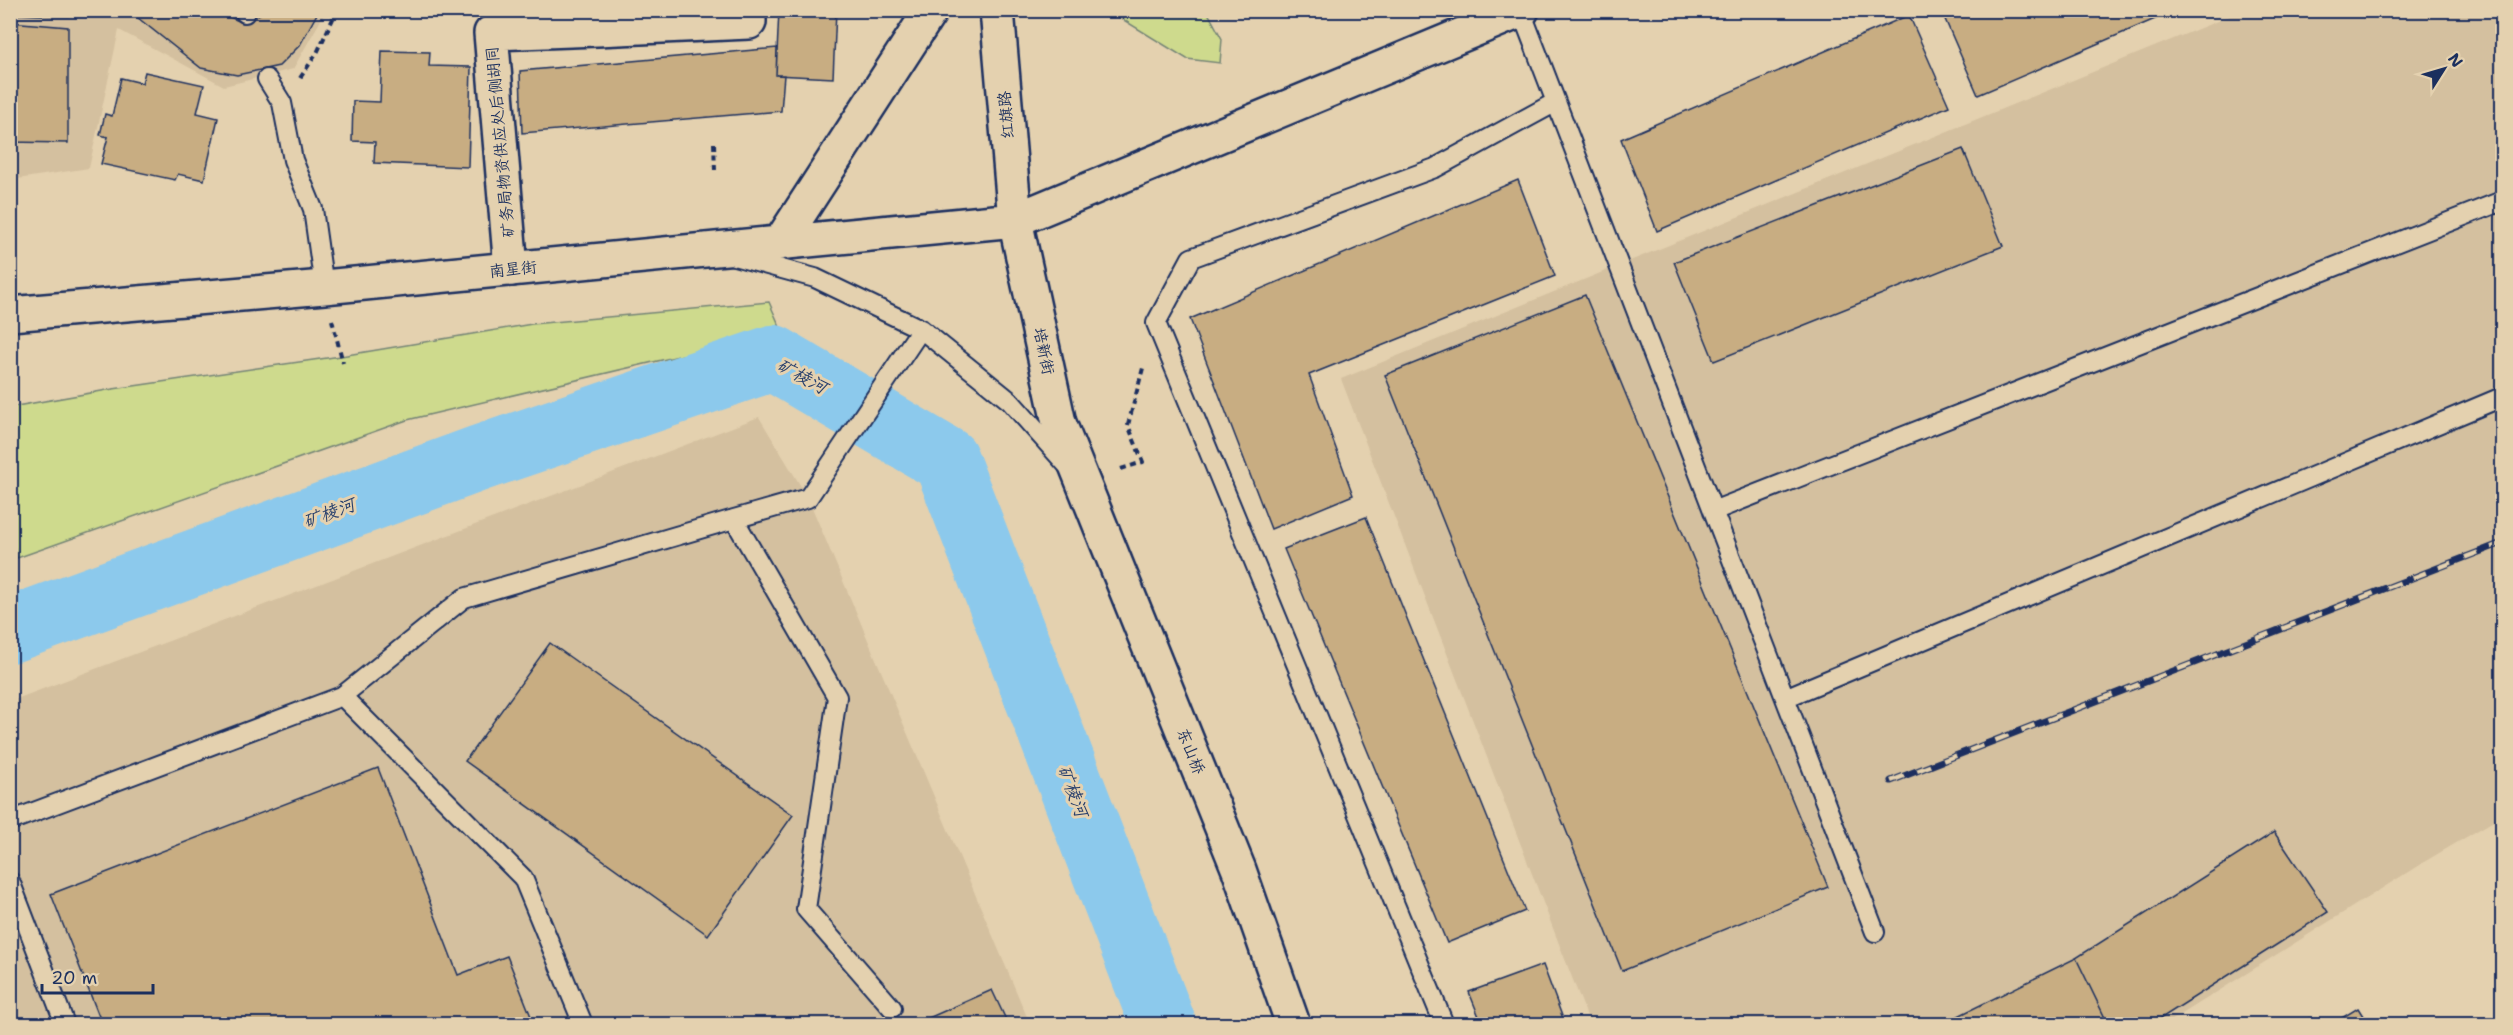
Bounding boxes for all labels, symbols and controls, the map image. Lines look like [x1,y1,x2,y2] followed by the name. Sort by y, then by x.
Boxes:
[2414,39,2474,99] north arrow
[481,45,519,239] street label: 矿务局物资供应处后侧胡同
[2443,49,2468,72] text: N
[993,90,1019,140] street label: 红旗路
[488,256,538,282] street label: 南星街
[1029,325,1059,377] street label: 培新街
[773,352,834,401] water label: 矿棱河
[300,491,361,534] water label: 矿棱河
[1172,725,1210,777] street label: 东山桥
[1052,761,1095,823] water label: 矿棱河
[42,957,153,995] scale bar
[51,966,97,990] text: 20 m

